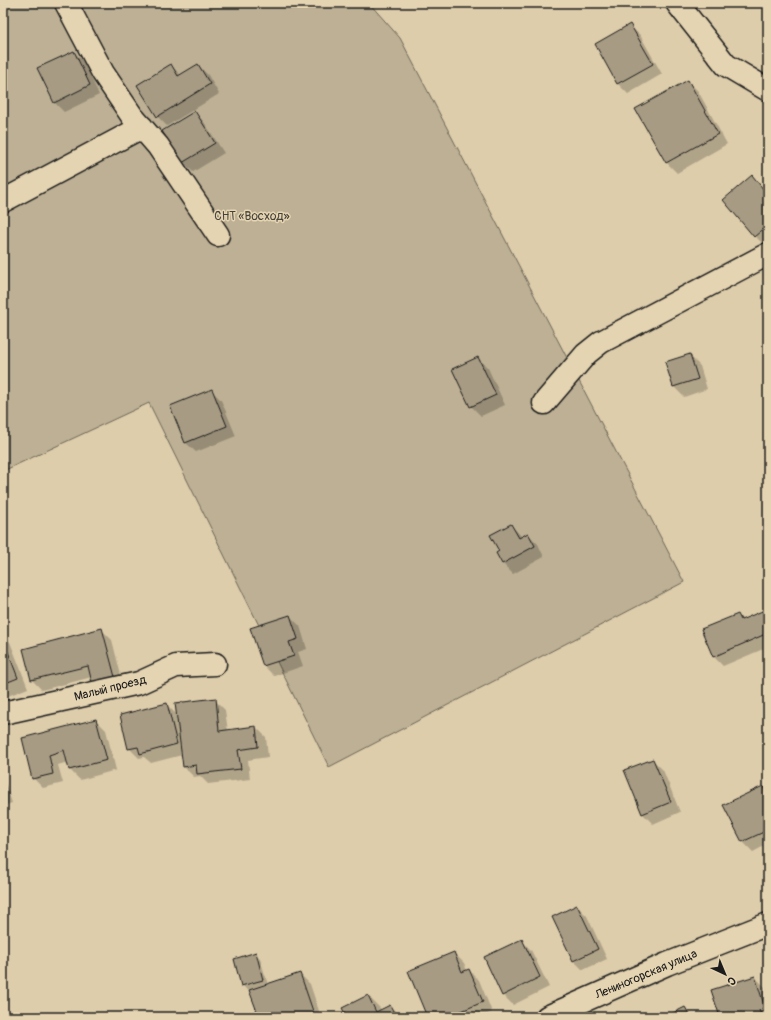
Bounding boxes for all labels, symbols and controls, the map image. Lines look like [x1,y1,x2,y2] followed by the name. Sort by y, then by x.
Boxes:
[214,209,290,224] park label: СНТ «Восход»
[73,672,148,705] street label: Малый проезд
[592,946,700,1003] street label: Лениногорская улица
[705,954,745,994] north arrow
[724,974,739,988] text: С

